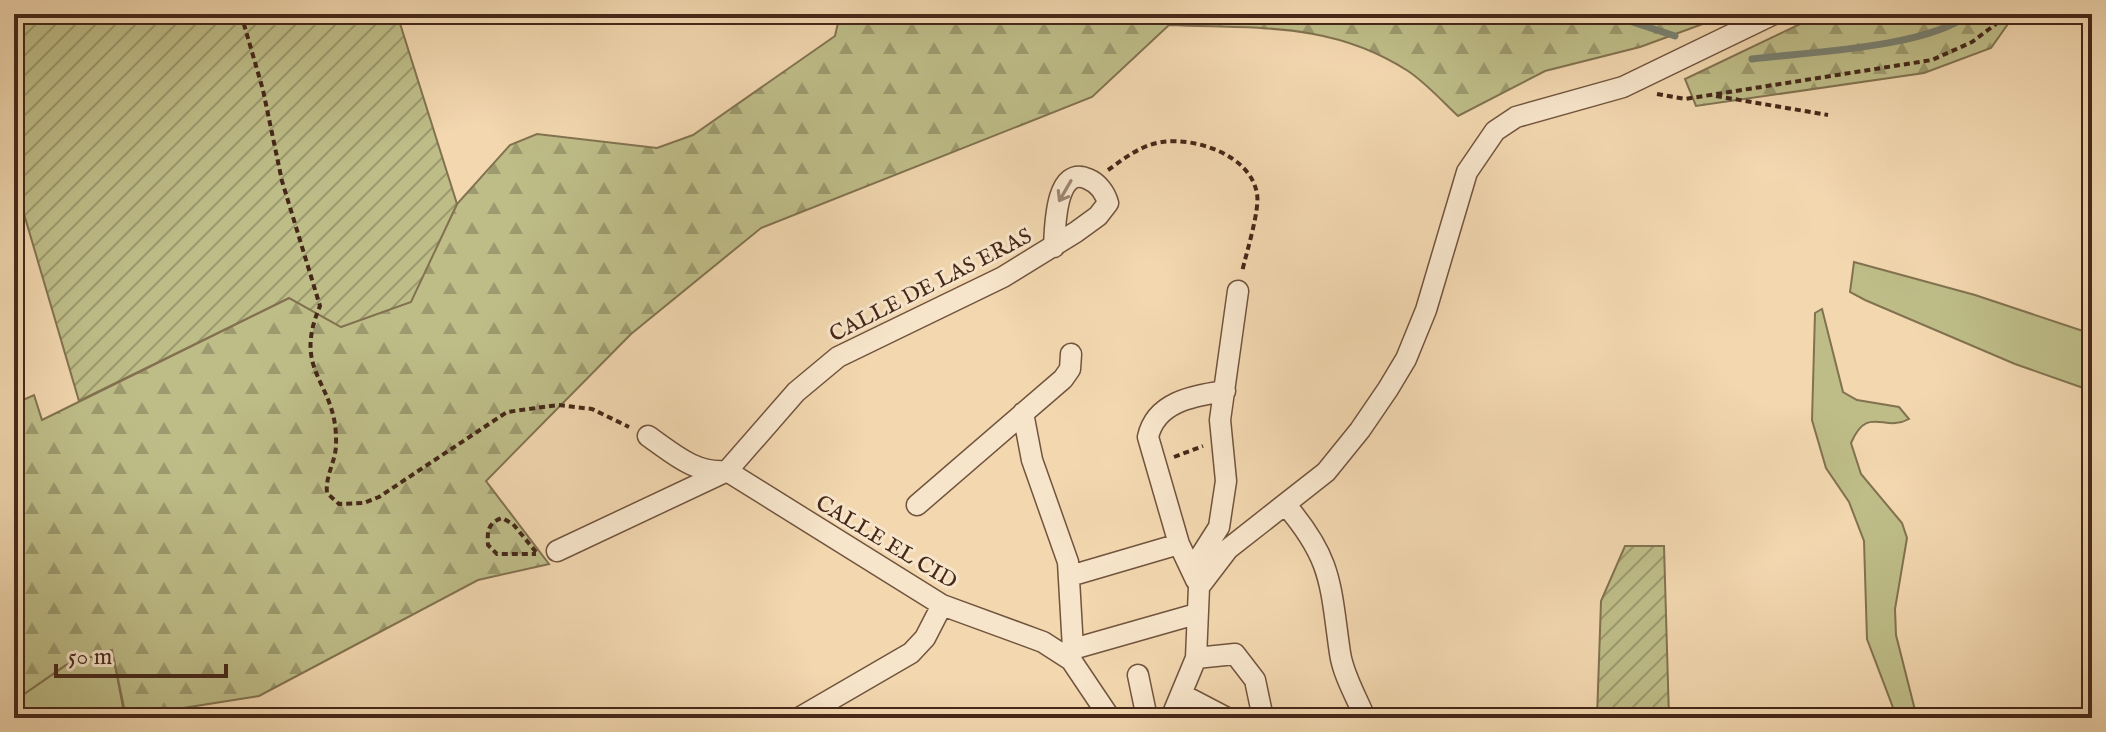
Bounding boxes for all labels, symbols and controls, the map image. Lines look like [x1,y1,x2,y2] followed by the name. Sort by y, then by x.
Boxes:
[1057,179,1073,202] one-way arrow
[825,222,1037,349] street label: CALLE DE LAS ERAS
[810,489,962,596] street label: CALLE EL CID
[56,628,226,678] scale bar
[68,642,112,673] text: 50 m

